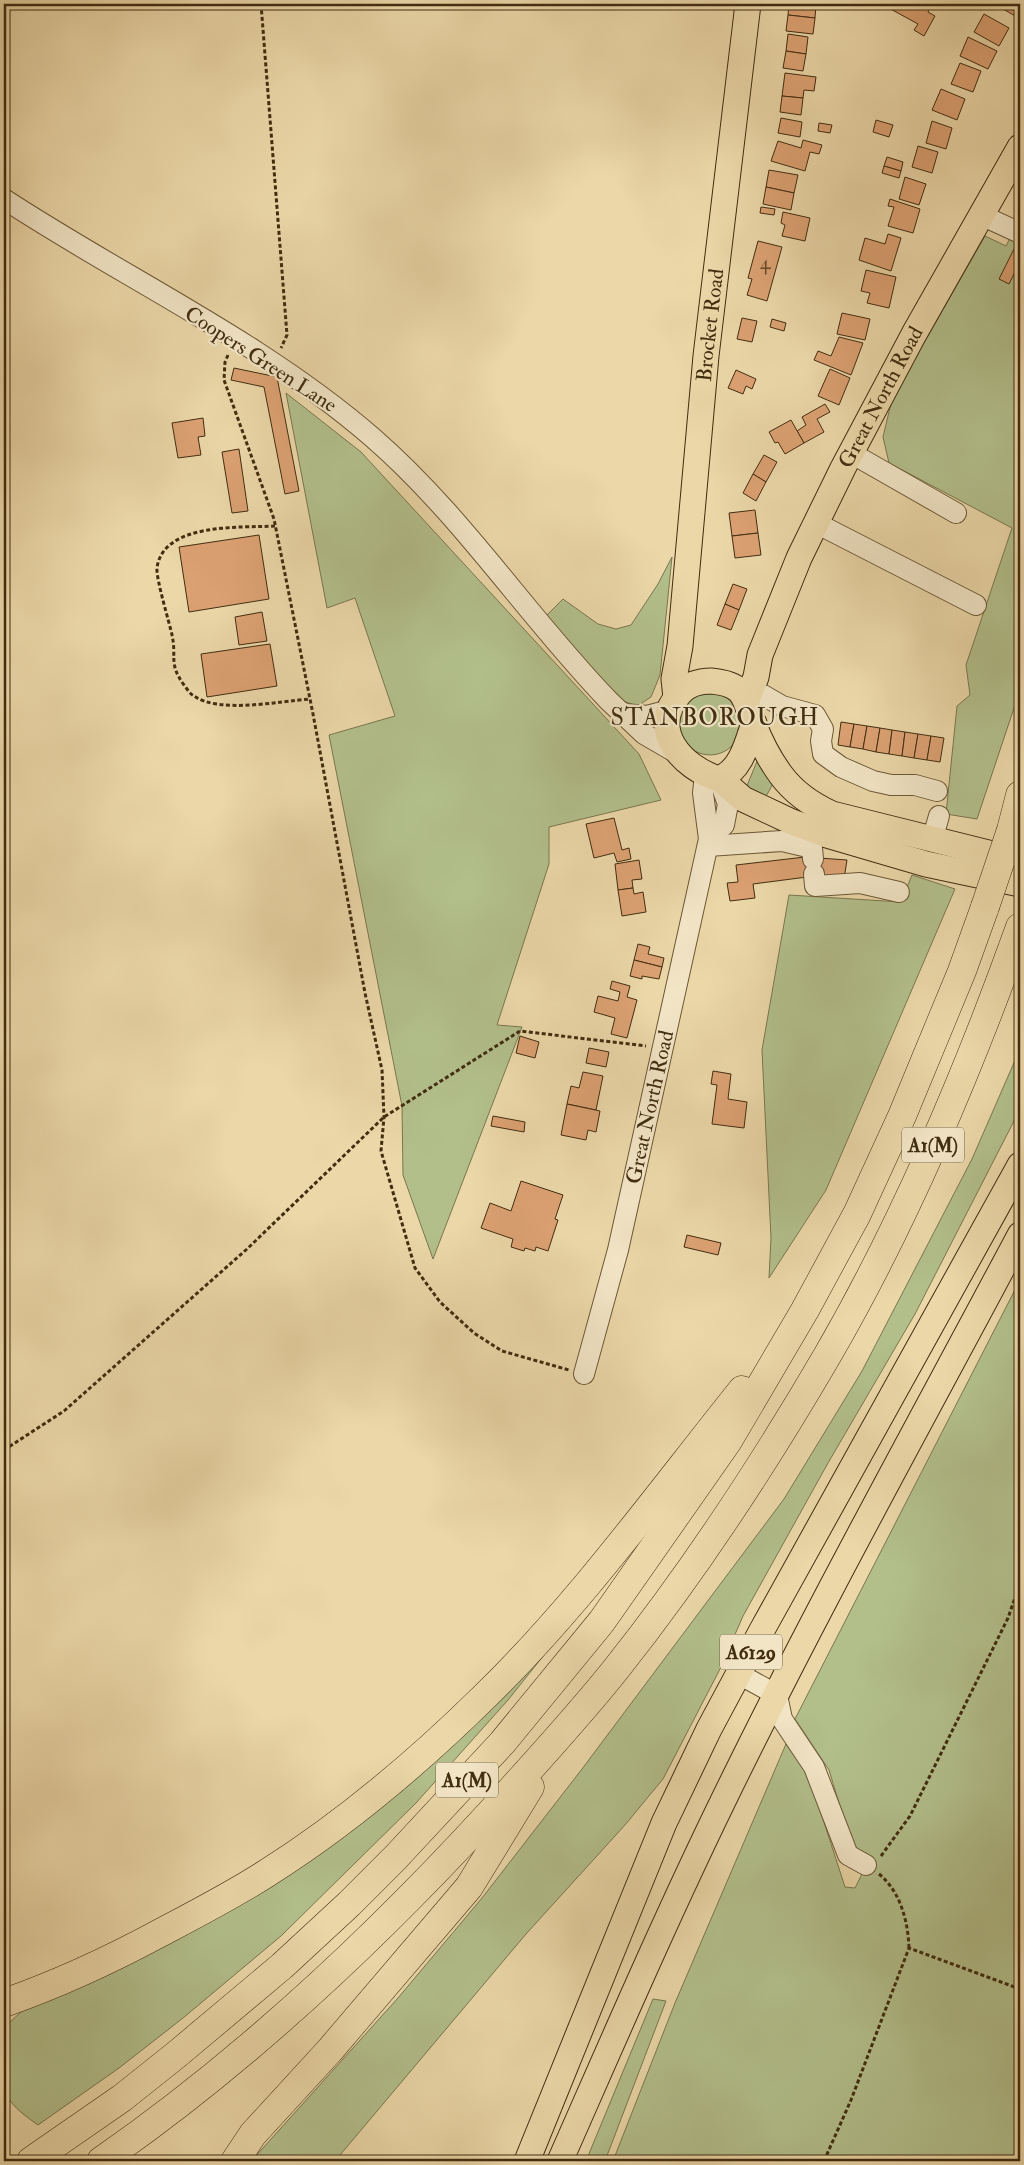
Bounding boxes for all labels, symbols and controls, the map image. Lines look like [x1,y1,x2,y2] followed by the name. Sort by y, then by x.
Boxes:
[760,251,771,275] house number: 4
[691,266,730,383] street label: Brocket Road
[180,300,342,419] street label: Coopers Green Lane
[832,321,930,473] street label: Great North Road
[610,702,820,733] district label: STANBOROUGH
[620,1027,680,1186] street label: Great North Road
[902,1128,964,1162] road number: A1(M)
[720,1634,782,1670] road number: A6129
[436,1762,498,1798] road number: A1(M)

